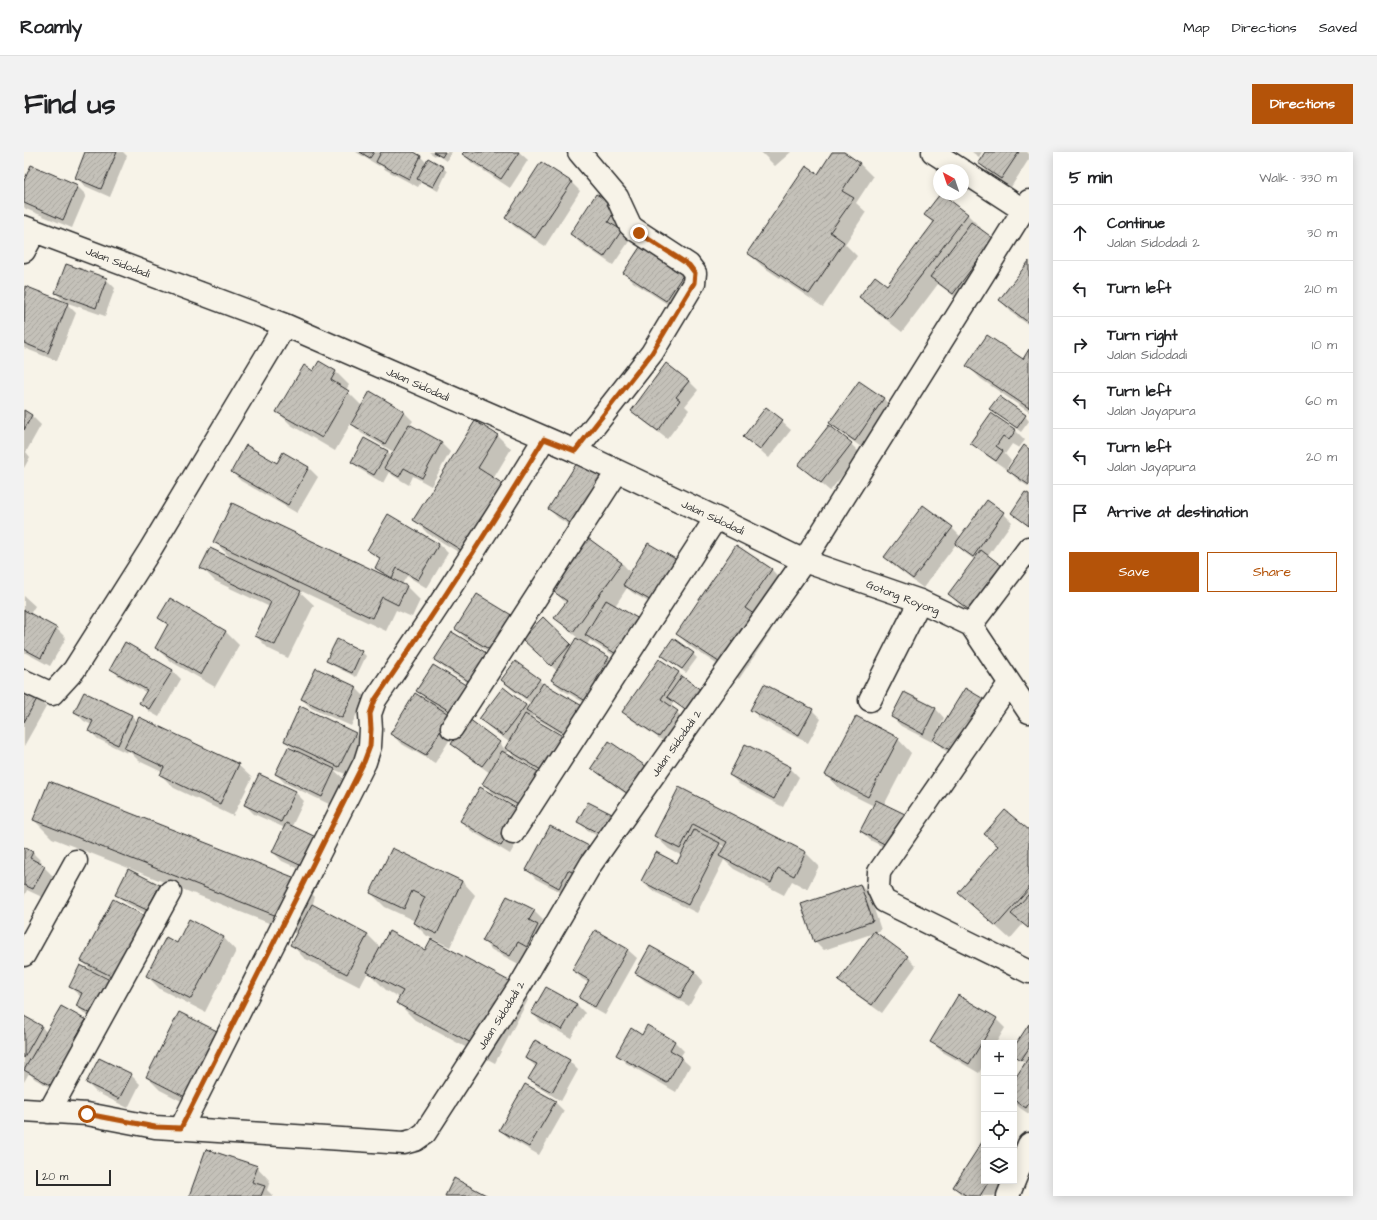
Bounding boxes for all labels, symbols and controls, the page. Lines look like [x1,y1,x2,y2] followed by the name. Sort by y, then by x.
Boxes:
[20,14,82,41] text: Roamly
[1183,18,1210,38] text: Map
[1232,18,1297,38] text: Directions
[1319,18,1357,38] text: Saved
[1252,84,1353,124] button: Directions
[24,85,115,124] text: Find us
[933,164,969,200] north arrow
[1069,166,1112,190] text: 5 min
[1259,169,1337,187] text: Walk · 330 m
[1107,213,1165,234] text: Continue
[1069,222,1091,244] icon: ahead
[630,224,648,242] route end
[1307,224,1337,242] text: 30 m
[1107,234,1200,252] text: Jalan Sidodadi 2
[84,243,152,282] street label: Jalan Sidodadi
[1069,278,1091,300] icon: left
[1107,278,1171,299] text: Turn left
[1304,280,1337,298] text: 210 m
[1107,325,1178,346] text: Turn right
[1069,334,1091,356] icon: right
[1312,336,1337,354] text: 10 m
[1107,346,1187,364] text: Jalan Sidodadi
[384,364,452,405] street label: Jalan Sidodadi
[1107,381,1171,402] text: Turn left
[1069,390,1091,412] icon: left
[1305,392,1337,410] text: 60 m
[1107,402,1196,420] text: Jalan Jayapura
[1107,437,1171,458] text: Turn left
[1069,446,1091,468] icon: left
[1306,448,1337,466] text: 20 m
[1107,458,1196,476] text: Jalan Jayapura
[679,496,747,539] street label: Jalan Sidodadi
[1069,502,1091,524] icon: arrive
[1107,502,1248,523] text: Arrive at destination
[1069,552,1199,592] button: Save
[1207,552,1337,592] button: Share
[864,577,942,619] street label: Gotong Royong
[648,706,705,780] street label: Jalan Sidodadi 2
[474,977,529,1053] street label: Jalan Sidodadi 2
[981,1040,1017,1184] map controls
[981,1040,1017,1076] button: +
[981,1076,1017,1112] button: −
[78,1105,96,1123] route start
[981,1112,1017,1148] button: locate
[981,1148,1017,1184] button: layers
[36,1168,111,1187] scale bar
[42,1169,68,1184] text: 20 m

